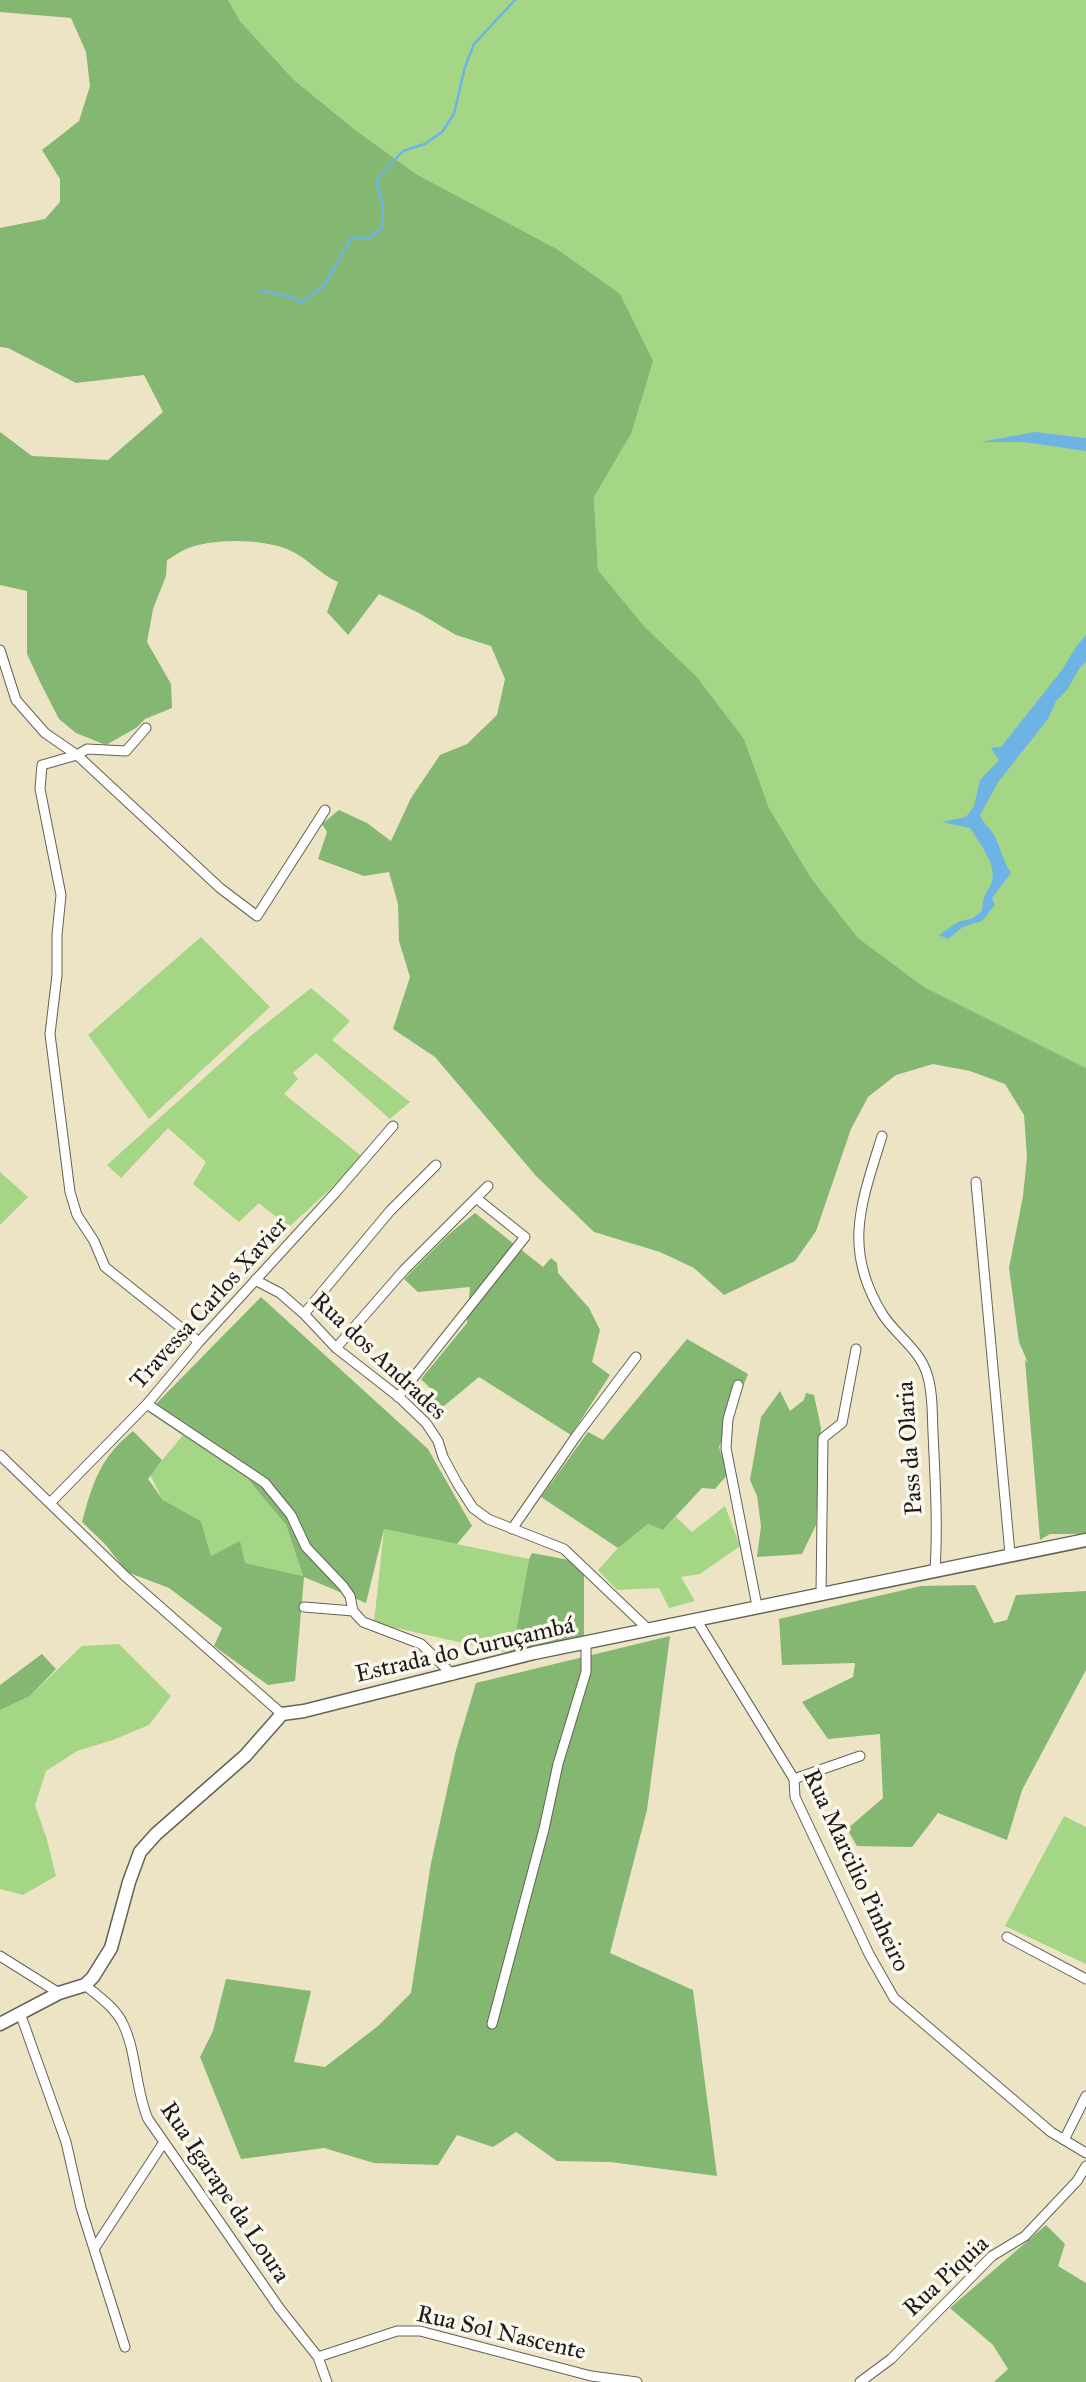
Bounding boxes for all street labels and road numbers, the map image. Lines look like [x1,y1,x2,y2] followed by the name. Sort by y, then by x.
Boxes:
[125,1212,295,1396] street label: Travessa Carlos Xavier
[305,1287,451,1427] street label: Rua dos Andrades
[892,1380,930,1516] street label: Pass da Olaria
[353,1612,577,1690] street label: Estrada do Curuçambá
[795,1765,915,1977] street label: Rua Marcilio Pinheiro
[153,2097,295,2289] street label: Rua Igarape da Loura
[898,2230,996,2324] street label: Rua Piquia
[414,2301,588,2367] street label: Rua Sol Nascente

